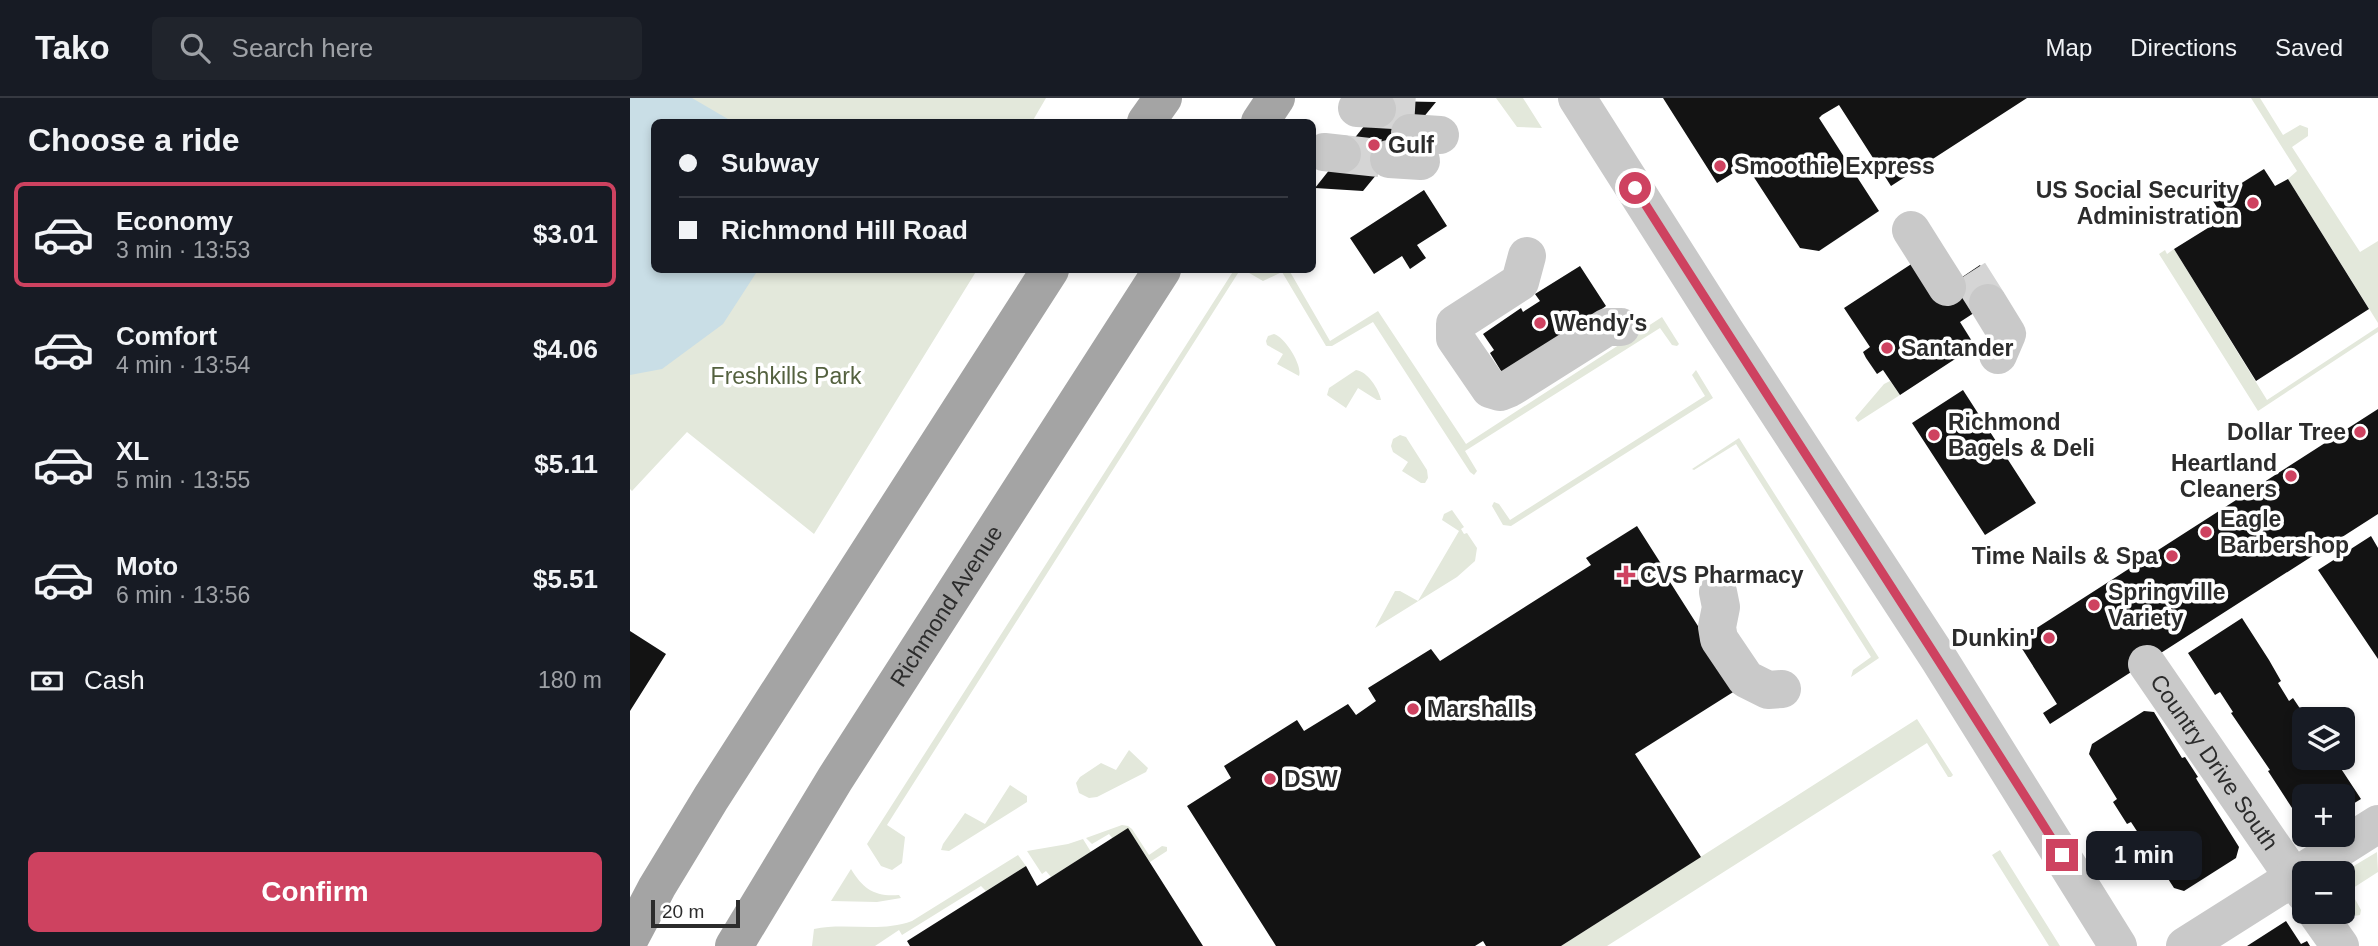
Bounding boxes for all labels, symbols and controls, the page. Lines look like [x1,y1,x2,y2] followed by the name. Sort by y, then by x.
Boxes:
[152,17,642,80] search box
[35,29,110,66] text: Tako
[176,29,214,67] icon: search
[232,33,373,63] text: Search here
[2046,34,2092,61] text: Map
[2130,34,2237,61] text: Directions
[2275,34,2343,61] text: Saved
[28,122,240,158] text: Choose a ride
[1388,132,1434,158] place label: Gulf
[1366,137,1382,153] marker: Gulf
[721,148,819,178] text: Subway
[1734,153,1935,179] place label: Smoothie Express
[1712,158,1728,174] marker: Smoothie Express
[1619,172,1651,204] route start
[2036,177,2239,229] place label: US Social Security Administration
[2245,195,2261,211] marker: US Social Security Administration
[32,203,95,266] icon: car
[116,206,233,236] text: Economy
[721,215,968,245] text: Richmond Hill Road
[533,219,598,249] text: $3.01
[116,237,250,263] text: 3 min · 13:53
[1554,310,1647,336] place label: Wendy's
[1532,315,1548,331] marker: Wendy's
[32,318,95,381] icon: car
[116,321,217,351] text: Comfort
[533,334,598,364] text: $4.06
[1901,335,2014,361] place label: Santander
[1879,340,1895,356] marker: Santander
[116,352,250,378] text: 4 min · 13:54
[711,363,862,389] park label: Freshkills Park
[1948,409,2095,461] place label: Richmond Bagels & Deli
[2227,419,2346,445] place label: Dollar Tree
[2352,424,2368,440] marker: Dollar Tree
[1926,427,1942,443] marker: Richmond Bagels & Deli
[32,433,95,496] icon: car
[116,436,149,466] text: XL
[534,449,598,479] text: $5.11
[2171,450,2277,502] place label: Heartland Cleaners
[116,467,250,493] text: 5 min · 13:55
[2283,468,2299,484] marker: Heartland Cleaners
[2220,506,2349,558] place label: Eagle Barbershop
[885,520,1008,691] street label: Richmond Avenue
[2198,524,2214,540] marker: Eagle Barbershop
[1972,543,2158,569] place label: Time Nails & Spa
[32,548,95,611] icon: car
[2164,548,2180,564] marker: Time Nails & Spa
[116,551,178,581] text: Moto
[1640,562,1804,588] place label: CVS Pharmacy
[533,564,598,594] text: $5.51
[1618,567,1634,583] marker: CVS Pharmacy
[2108,579,2226,631] place label: Springville Variety
[116,582,250,608] text: 6 min · 13:56
[2086,597,2102,613] marker: Springville Variety
[1952,625,2035,651] place label: Dunkin'
[2041,630,2057,646] marker: Dunkin'
[28,662,66,700] icon: cash
[84,665,145,695] text: Cash
[538,667,602,693] text: 180 m
[2145,669,2284,855] street label: Country Drive South
[1427,696,1533,722] place label: Marshalls
[1405,701,1421,717] marker: Marshalls
[2292,707,2355,924] map controls
[2292,707,2355,770] button: layers
[1284,766,1338,792] place label: DSW
[1262,771,1278,787] marker: DSW
[2292,784,2355,847] button: +
[2086,830,2202,880] callout: 1 min
[2046,839,2078,871] route end
[2114,842,2174,868] text: 1 min
[28,852,602,932] button: Confirm
[2292,861,2355,924] button: −
[651,897,740,929] scale bar
[662,901,704,922] text: 20 m

